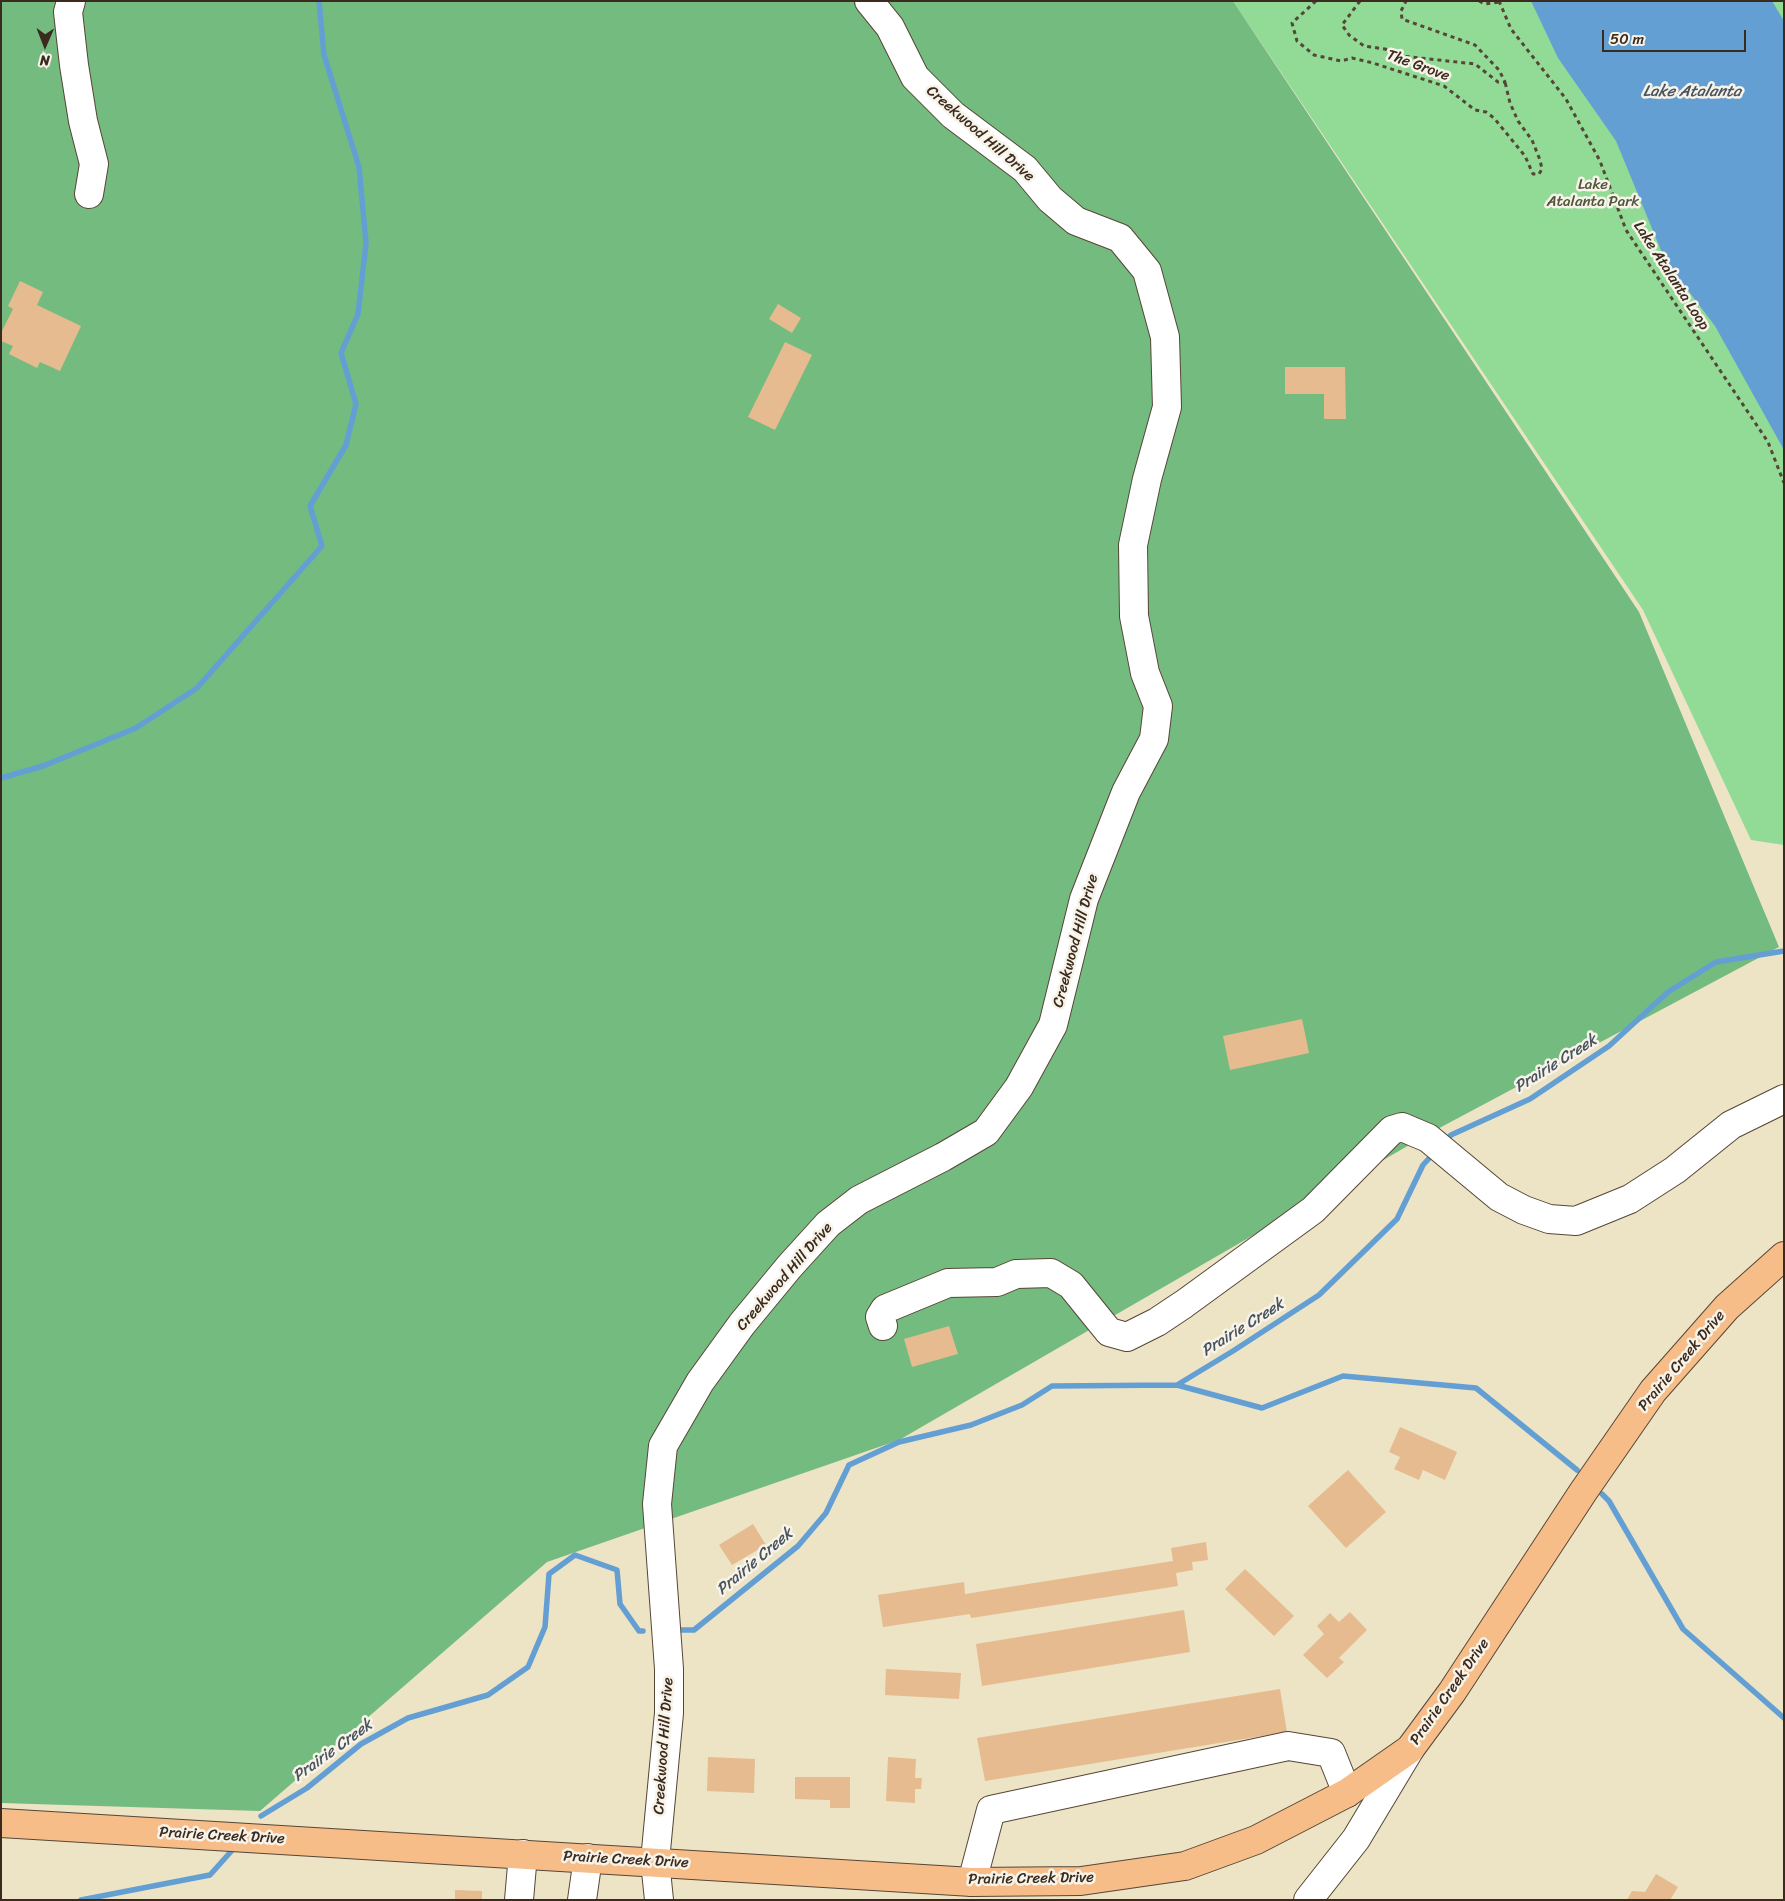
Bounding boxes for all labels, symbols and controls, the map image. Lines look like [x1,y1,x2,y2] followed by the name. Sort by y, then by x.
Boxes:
[20,20,70,70] north arrow
[1605,20,1749,52] scale bar
[1610,26,1644,52] text: 50 m
[1384,46,1452,86] street label: The Grove
[40,48,50,73] text: N
[922,82,1038,186] street label: Creekwood Hill Drive
[1643,82,1741,102] water label: Lake Atalanta
[1547,176,1639,211] park label: Lake Atalanta Park
[1629,218,1713,334] street label: Lake Atalanta Loop
[1050,872,1102,1010] street label: Creekwood Hill Drive
[1511,1031,1601,1097] water label: Prairie Creek
[733,1219,837,1335] street label: Creekwood Hill Drive
[1198,1295,1288,1361] water label: Prairie Creek
[1635,1307,1729,1415] street label: Prairie Creek Drive
[713,1525,797,1599] water label: Prairie Creek
[1407,1635,1493,1749] street label: Prairie Creek Drive
[650,1677,678,1815] street label: Creekwood Hill Drive
[290,1716,376,1786] water label: Prairie Creek
[159,1824,285,1848] street label: Prairie Creek Drive
[563,1848,689,1872] street label: Prairie Creek Drive
[968,1869,1094,1889] street label: Prairie Creek Drive

